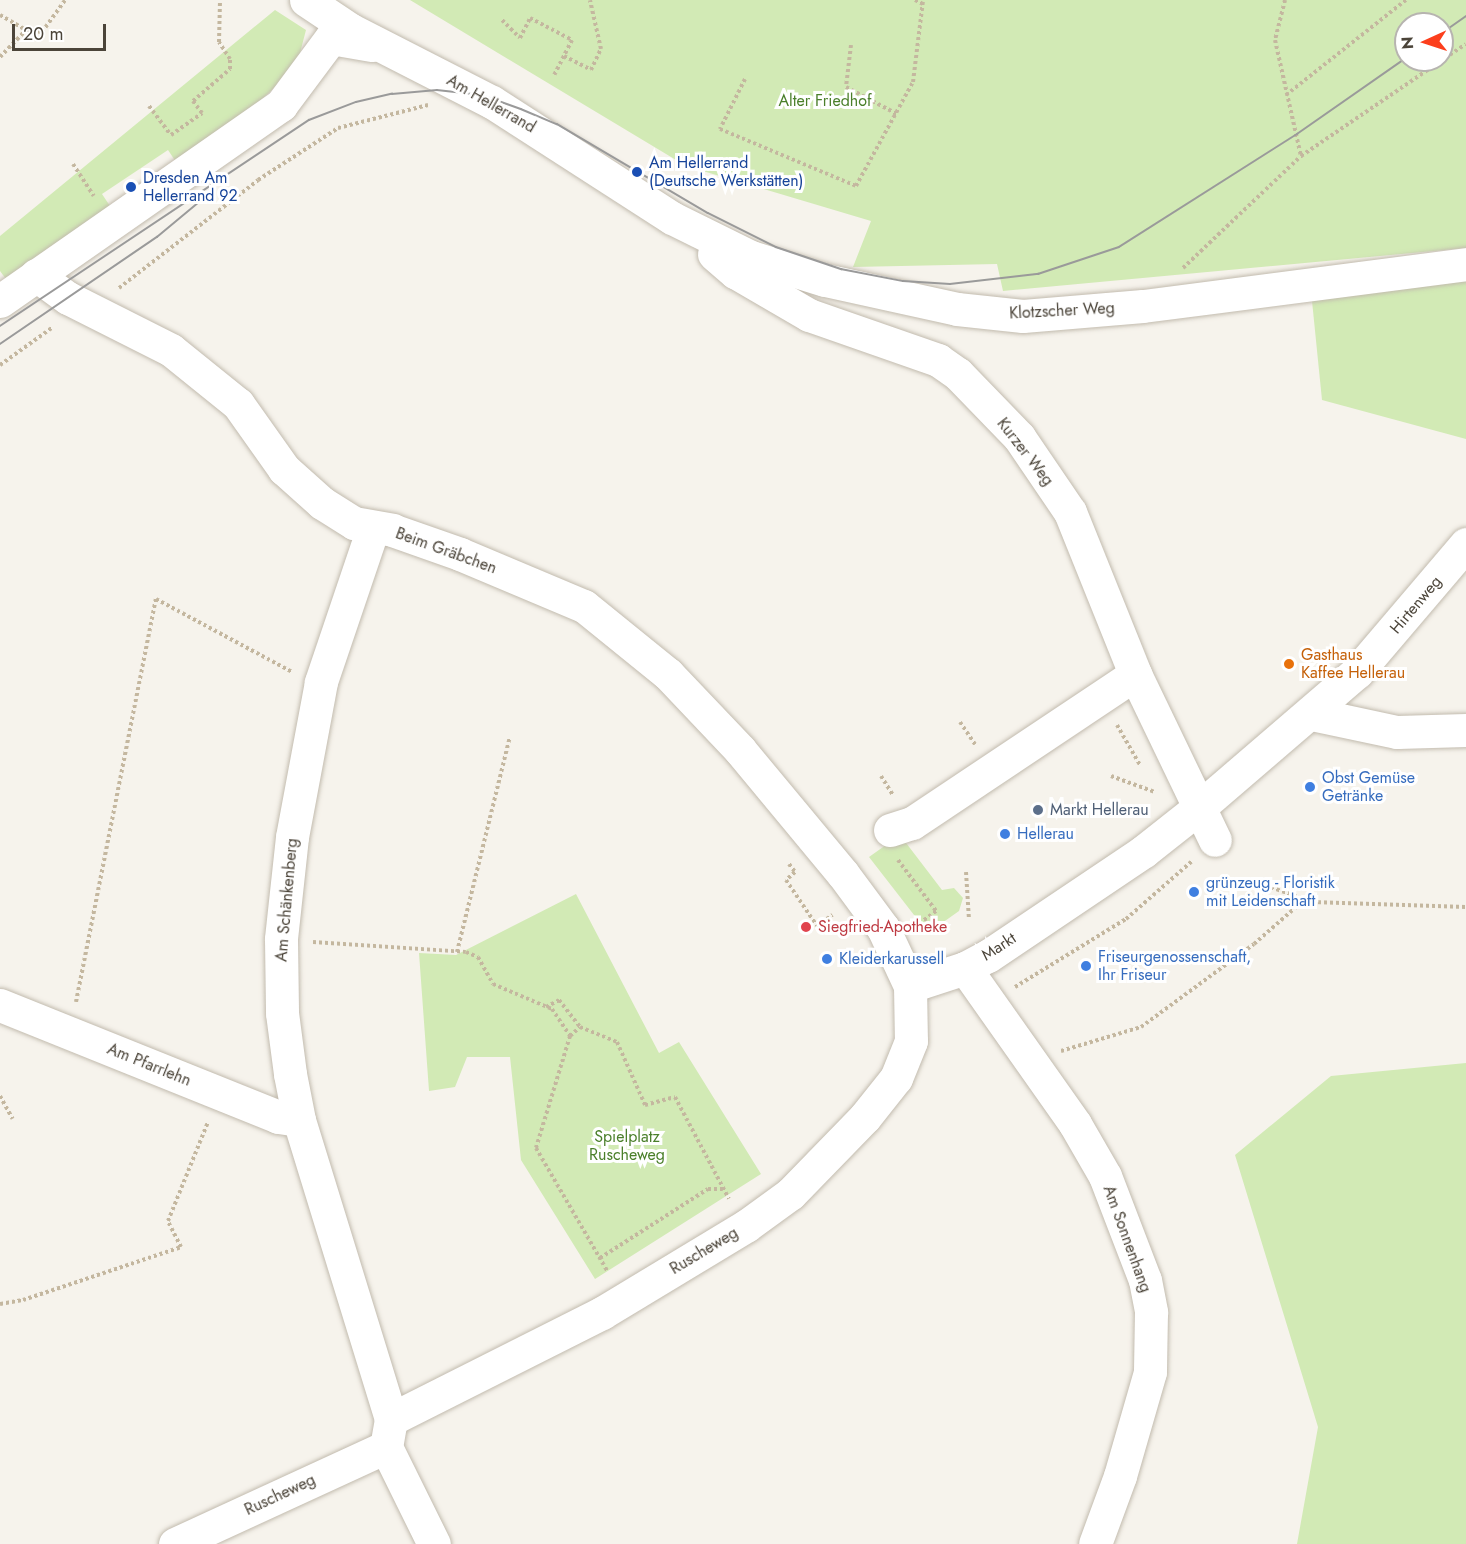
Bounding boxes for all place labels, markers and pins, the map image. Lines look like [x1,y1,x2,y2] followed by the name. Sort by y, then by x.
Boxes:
[649,153,804,191] place label: Am Hellerrand (Deutsche Werkstätten)
[630,165,644,179] marker: Am Hellerrand (Deutsche Werkstätten)
[143,168,238,206] place label: Dresden Am Hellerrand 92
[124,180,138,194] marker: Dresden Am Hellerrand 92
[1301,645,1405,683] place label: Gasthaus Kaffee Hellerau
[1282,657,1296,671] marker: Gasthaus Kaffee Hellerau
[1322,768,1415,806] place label: Obst Gemüse Getränke
[1303,780,1317,794] marker: Obst Gemüse Getränke
[1050,800,1149,820] place label: Markt Hellerau
[1031,803,1045,817] marker: Markt Hellerau
[1017,824,1074,844] place label: Hellerau
[998,827,1012,841] marker: Hellerau
[1206,873,1335,911] place label: grünzeug - Floristik mit Leidenschaft
[1187,885,1201,899] marker: grünzeug - Floristik mit Leidenschaft
[818,917,947,937] place label: Siegfried-Apotheke
[799,920,813,934] marker: Siegfried-Apotheke
[1098,947,1251,985] place label: Friseurgenossenschaft, Ihr Friseur
[839,949,944,969] place label: Kleiderkarussell
[820,952,834,966] marker: Kleiderkarussell
[1079,959,1093,973] marker: Friseurgenossenschaft, Ihr Friseur

